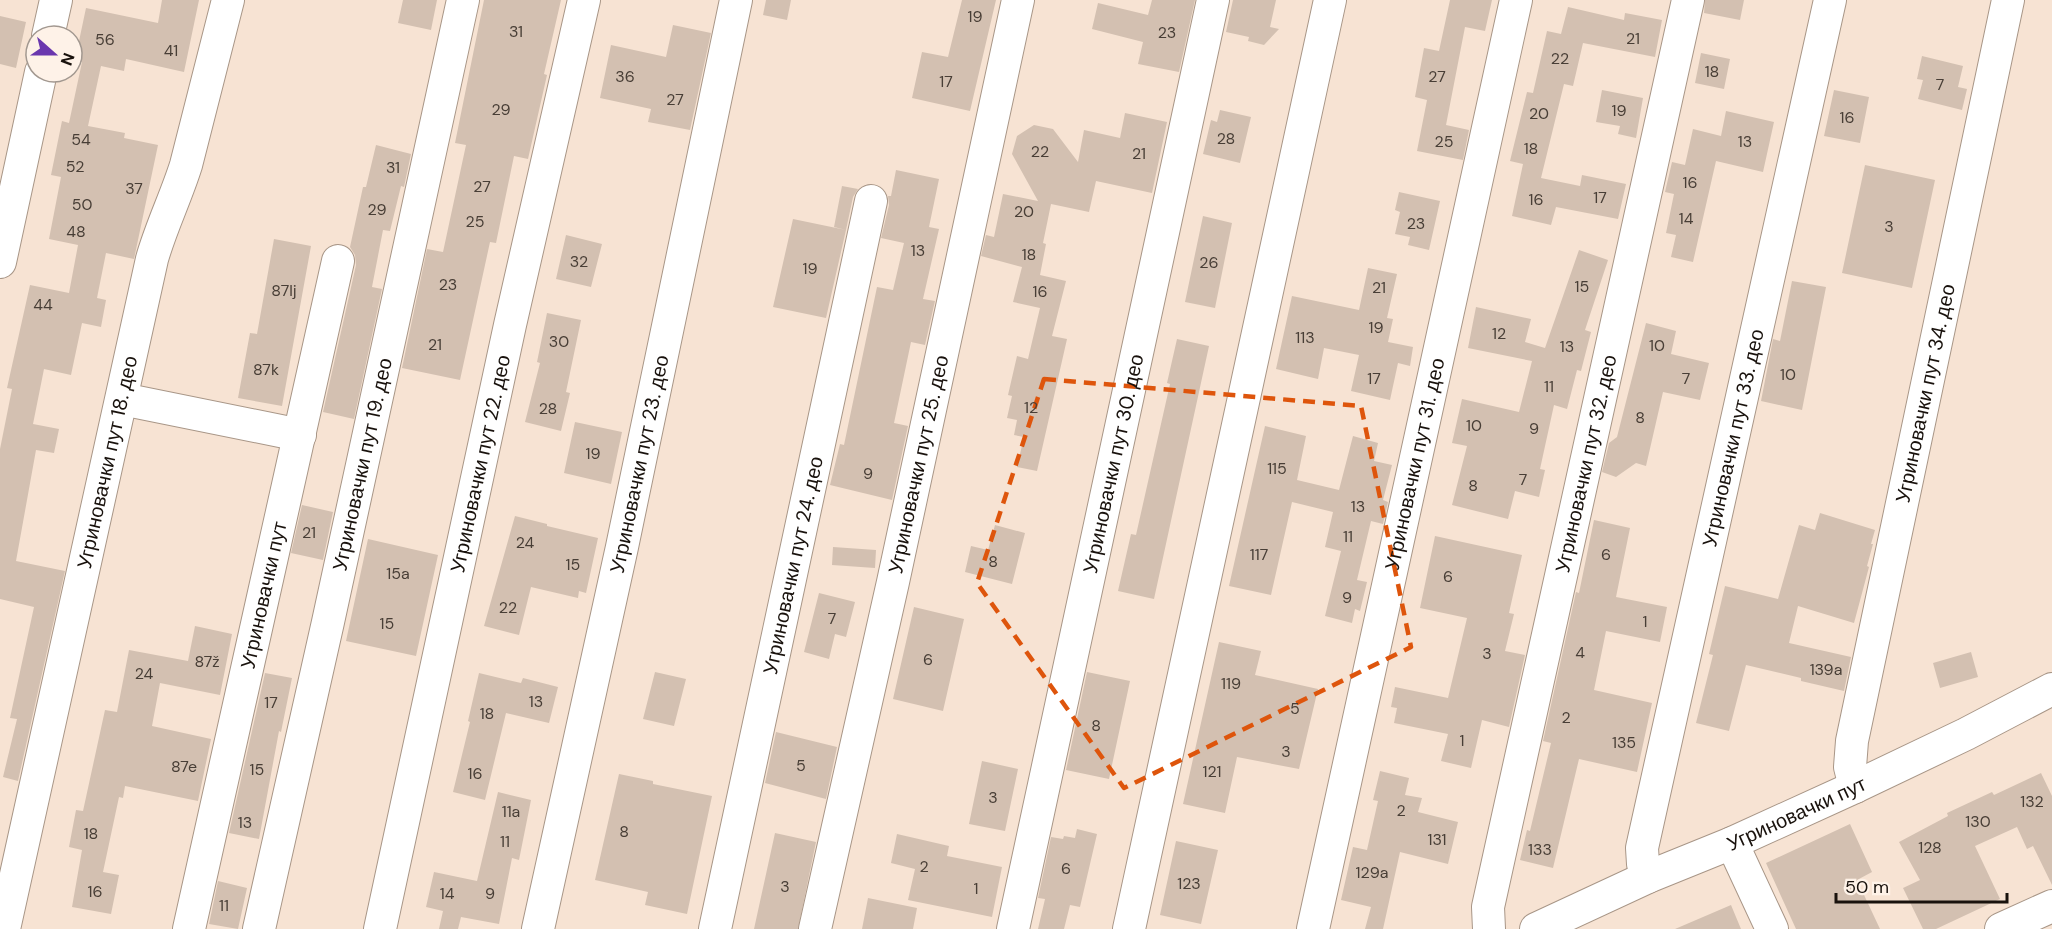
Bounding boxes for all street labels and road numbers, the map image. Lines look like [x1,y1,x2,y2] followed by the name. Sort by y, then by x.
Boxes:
[1890,282,1961,505] street label: Угриновачки пут 34. део
[1696,326,1770,549] street label: Угриновачки пут 33. део
[444,352,516,575] street label: Угриновачки пут 22. део
[604,352,675,575] street label: Угриновачки пут 23. део
[1077,352,1149,576] street label: Угриновачки пут 30. део
[1549,352,1622,575] street label: Угриновачки пут 32. део
[71,353,143,571] street label: Угриновачки пут 18. део
[882,353,954,576] street label: Угриновачки пут 25. део
[326,355,398,573] street label: Угриновачки пут 19. део
[1379,355,1450,573] street label: Угриновачки пут 31. део
[757,454,829,677] street label: Угриновачки пут 24. део
[234,519,293,671] street label: Угриновачки пут
[1723,771,1870,857] street label: Угриновачки пут

